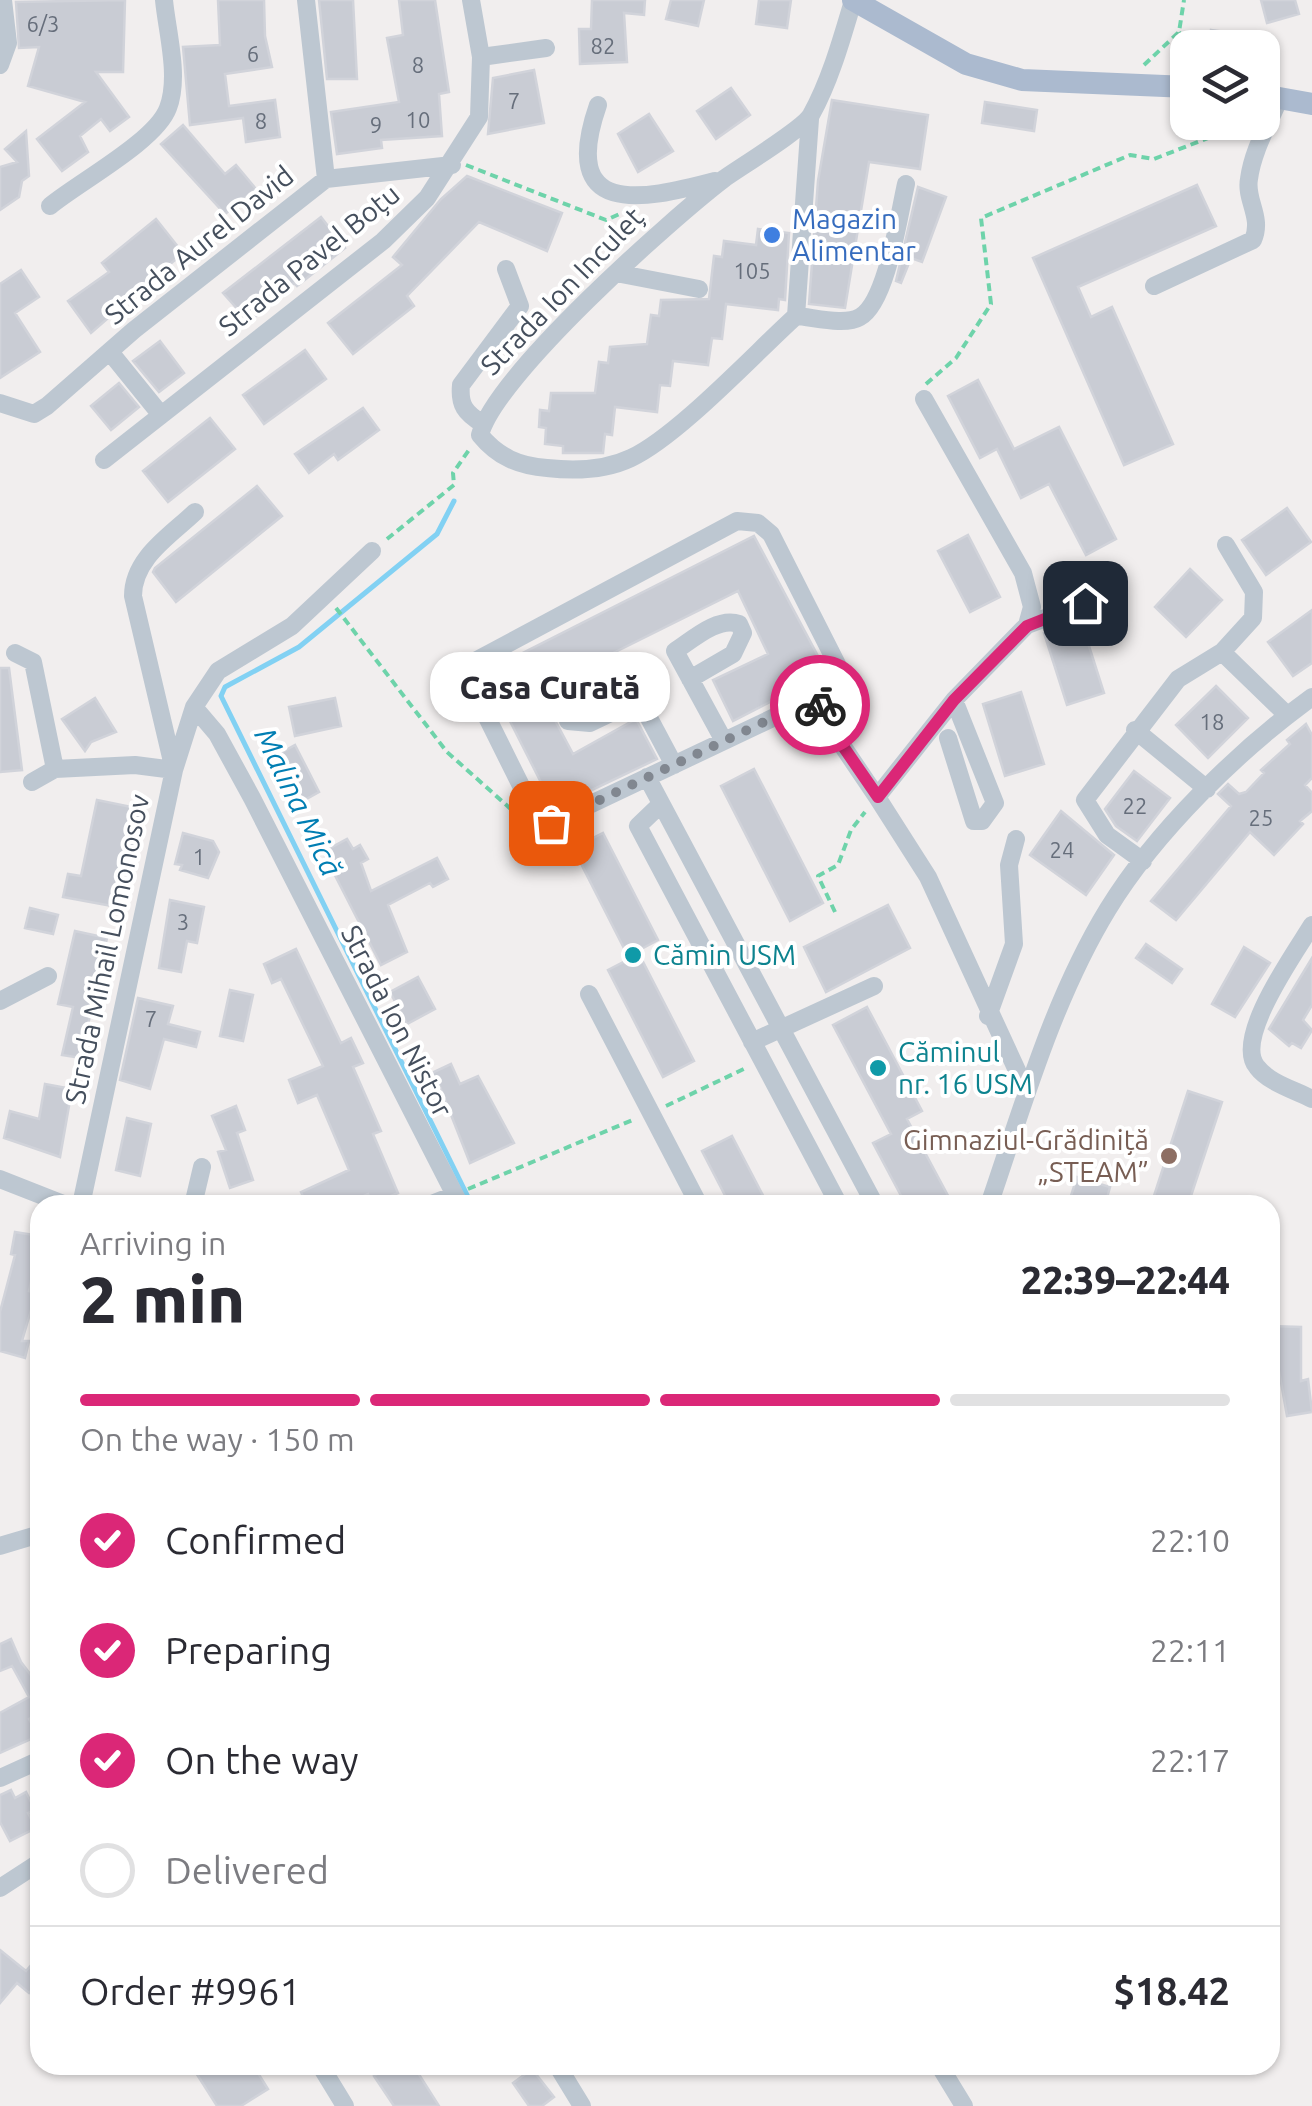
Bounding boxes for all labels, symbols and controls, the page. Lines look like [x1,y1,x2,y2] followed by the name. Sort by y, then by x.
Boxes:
[27,11,59,36] house number: 6/3
[1170,30,1280,140] map controls
[1170,30,1280,140] button: layers
[591,33,615,58] house number: 82
[247,41,259,66] house number: 6
[412,52,424,77] house number: 8
[508,88,520,113] house number: 7
[406,107,430,132] house number: 10
[255,108,267,133] house number: 8
[370,112,382,137] house number: 9
[98,159,299,330] street label: Strada Aurel David
[212,177,405,342] street label: Strada Pavel Boțu
[474,201,649,380] street label: Strada Ion Inculeț
[792,203,916,266] place label: Magazin Alimentar
[761,224,783,246] marker: Magazin Alimentar
[733,258,771,283] house number: 105
[1043,561,1128,646] pin
[1058,576,1113,631] icon: home
[431,653,671,723] callout: Casa Curată
[770,655,870,755] courier
[460,669,640,705] text: Casa Curată
[793,678,848,733] icon: bike
[1200,709,1224,734] house number: 18
[248,722,349,881] water label: Malina Mică
[509,781,594,866] pin
[59,791,155,1106] street label: Strada Mihail Lomonosov
[1123,793,1147,818] house number: 22
[524,796,579,851] icon: bag
[1249,805,1273,830] house number: 25
[1050,837,1074,862] house number: 24
[193,844,205,869] house number: 1
[177,909,189,934] house number: 3
[336,920,459,1122] street label: Strada Ion Nistor
[653,939,796,970] place label: Cămin USM
[622,944,644,966] marker: Cămin USM
[145,1006,157,1031] house number: 7
[898,1036,1033,1099] place label: Căminul nr. 16 USM
[867,1057,889,1079] marker: Căminul nr. 16 USM
[903,1124,1149,1187] place label: Gimnaziul-Grădiniță „STEAM”
[1158,1145,1180,1167] marker: Gimnaziul-Grădiniță „STEAM”
[80,1225,226,1261] text: Arriving in
[1021,1259,1230,1301] text: 22:39–22:44
[80,1262,245,1335] text: 2 min
[80,1421,355,1457] text: On the way · 150 m
[80,1513,135,1568] icon: check
[165,1519,346,1561] text: Confirmed
[1150,1522,1230,1558] text: 22:10
[80,1623,135,1678] icon: check
[165,1629,332,1671] text: Preparing
[1150,1632,1230,1668] text: 22:11
[80,1733,135,1788] icon: check
[165,1739,358,1781] text: On the way
[1150,1742,1230,1778] text: 22:17
[165,1849,329,1891] text: Delivered
[80,1970,301,2012] text: Order #9961
[1113,1970,1230,2012] text: $18.42

